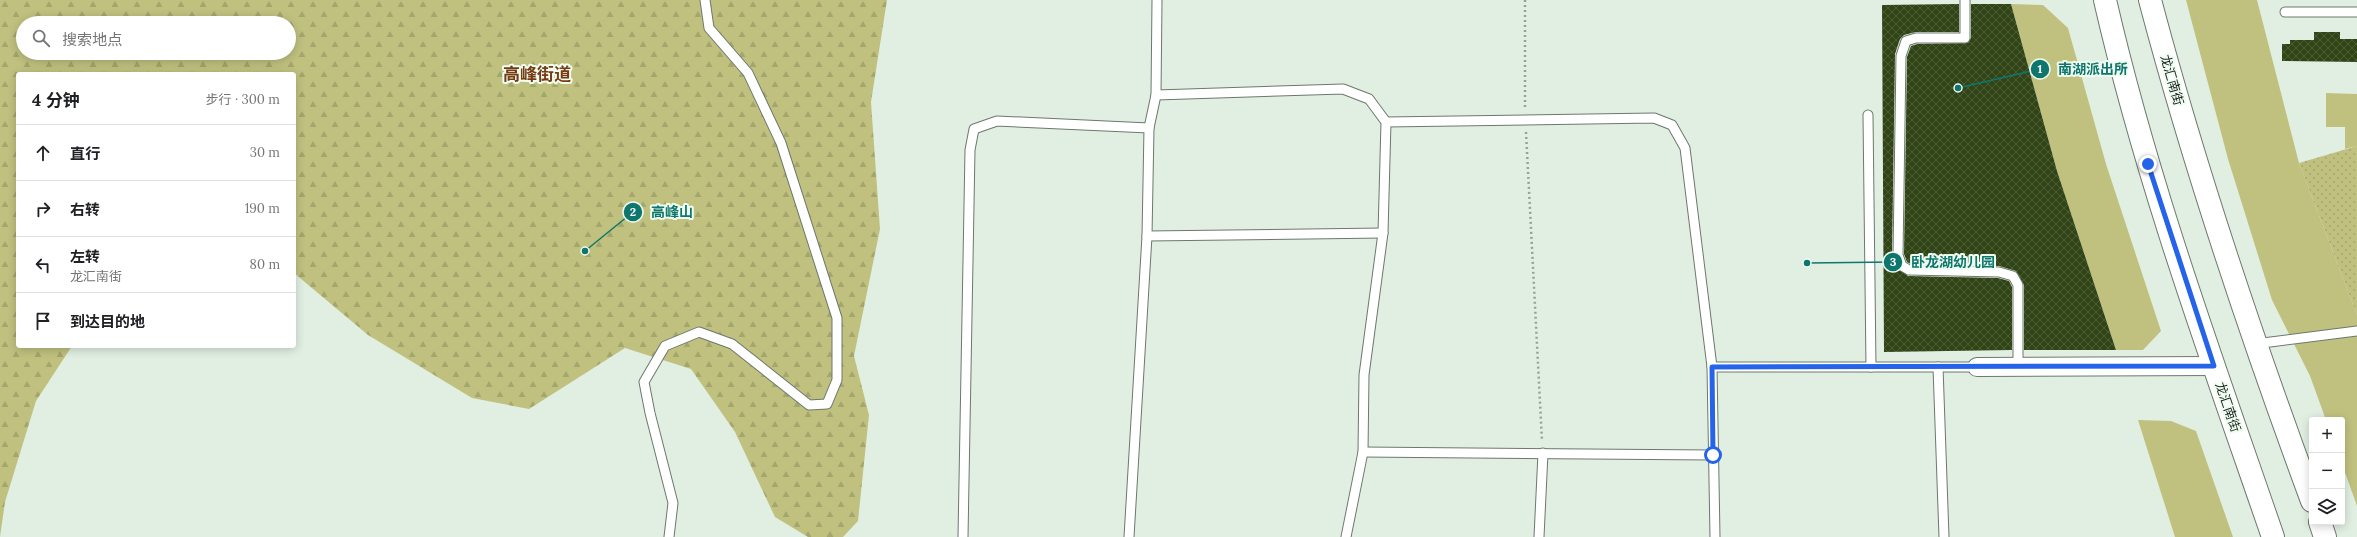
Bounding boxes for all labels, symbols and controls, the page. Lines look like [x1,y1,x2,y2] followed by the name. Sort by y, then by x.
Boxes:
[16,16,296,60] search box
[30,27,52,49] icon: search
[62,30,122,49] text: 搜索地点
[2157,53,2187,107] street label: 龙汇南街
[2030,56,2136,82] callout: 南湖派出所
[2058,60,2128,78] text: 南湖派出所
[2038,61,2043,76] text: 1
[503,63,571,85] district label: 高峰街道
[32,89,80,111] text: 4 分钟
[205,91,280,108] text: 步行 · 300 m
[32,142,54,164] icon: ahead
[70,144,100,163] text: 直行
[250,144,280,161] text: 30 m
[2139,155,2157,173] route end
[32,198,54,220] icon: right
[623,199,701,225] callout: 高峰山
[70,200,100,219] text: 右转
[245,200,280,217] text: 190 m
[651,203,693,221] text: 高峰山
[630,204,636,219] text: 2
[70,247,100,266] text: 左转
[1883,249,2003,275] callout: 卧龙湖幼儿园
[1911,253,1995,271] text: 卧龙湖幼儿园
[32,254,54,276] icon: left
[1890,254,1897,269] text: 3
[250,256,280,273] text: 80 m
[70,268,122,285] text: 龙汇南街
[32,310,54,332] icon: arrive
[70,312,145,331] text: 到达目的地
[2211,380,2245,434] street label: 龙汇南街
[2309,417,2345,525] map controls
[2309,417,2345,453] button: +
[1704,446,1722,464] route start
[2309,453,2345,489] button: −
[2309,489,2345,525] button: layers

